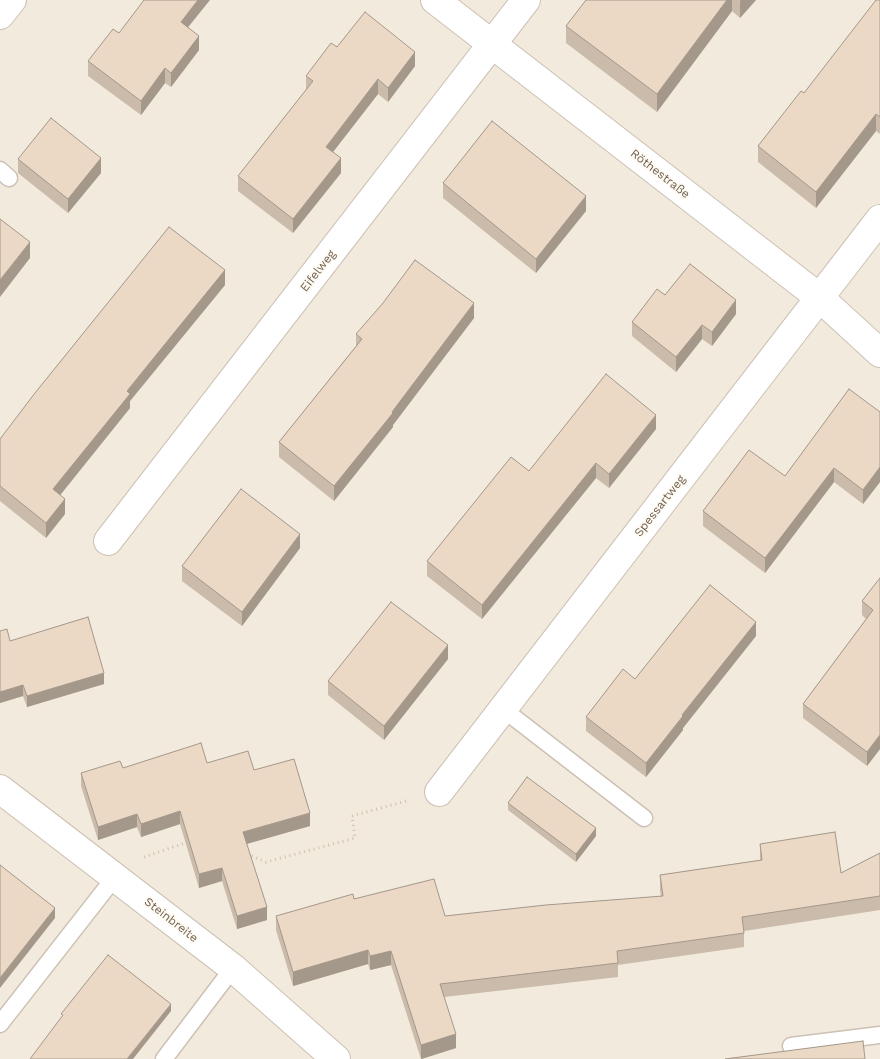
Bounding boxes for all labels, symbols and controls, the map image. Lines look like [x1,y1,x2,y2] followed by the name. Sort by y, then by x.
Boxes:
[627,146,693,202] street label: Röthestraße
[297,247,339,295] street label: Eifelweg
[631,472,689,540] street label: Spessartweg
[141,894,201,946] street label: Steinbreite

